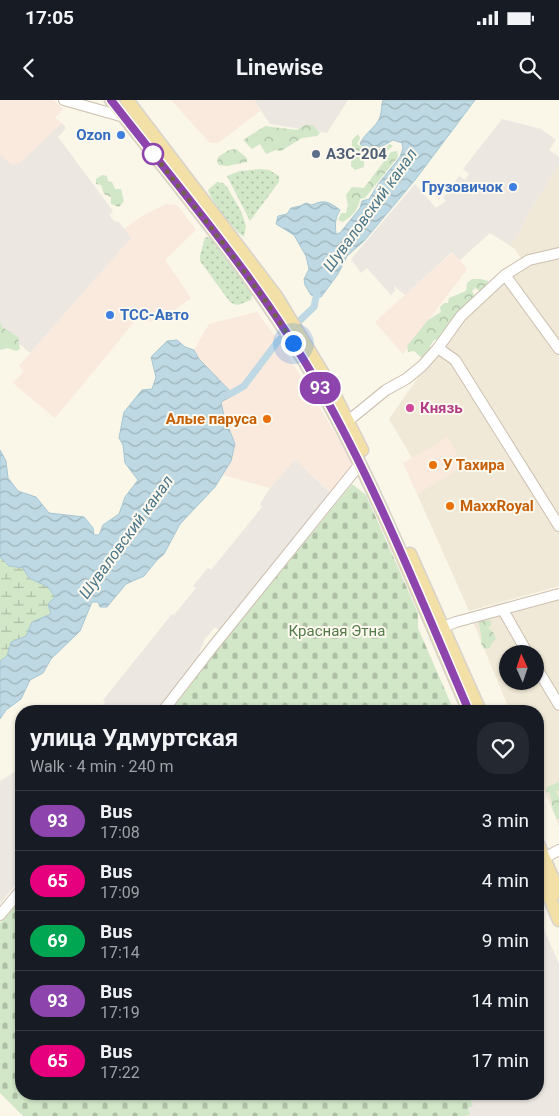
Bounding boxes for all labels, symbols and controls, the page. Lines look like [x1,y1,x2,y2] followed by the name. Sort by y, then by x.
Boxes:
[25,6,74,29] text: 17:05
[15,54,43,82] icon: back
[516,54,544,82] icon: search
[236,55,323,80] text: Linewise
[76,126,111,144] place label: Ozon
[115,129,127,141] marker: Ozon
[142,143,164,165] unlabelled marker
[319,145,421,275] water label: Шуваловский канал
[326,145,387,163] place label: АЗС-204
[310,148,322,160] marker: АЗС-204
[422,178,504,196] place label: Грузовичок
[507,181,519,193] marker: Грузовичок
[120,306,189,324] place label: ТСС-Авто
[104,309,116,321] marker: ТСС-Авто
[281,331,306,356] your location
[298,372,342,404] line badge: 93
[310,377,330,398] text: 93
[420,399,463,417] place label: Князь
[404,402,416,414] marker: Князь
[166,410,257,428] place label: Алые паруса
[261,413,273,425] marker: Алые паруса
[443,456,505,474] place label: У Тахира
[427,459,439,471] marker: У Тахира
[75,472,177,602] water label: Шуваловский канал
[460,497,534,515] place label: MaxxRoyal
[444,500,456,512] marker: MaxxRoyal
[289,622,385,640] park label: Красная Этна
[499,645,544,690] north arrow
[499,645,544,690] map controls
[477,722,529,774] button: heart
[30,724,238,752] text: улица Удмуртская
[30,757,174,776] text: Walk · 4 min · 240 m
[100,800,133,823] text: Bus
[482,809,529,832] text: 3 min
[47,810,68,831] text: 93
[100,823,140,842] text: 17:08
[100,860,133,883] text: Bus
[482,869,529,892] text: 4 min
[47,870,68,891] text: 65
[100,883,140,902] text: 17:09
[100,920,133,943] text: Bus
[482,929,529,952] text: 9 min
[47,930,68,951] text: 69
[100,943,140,962] text: 17:14
[100,980,133,1003] text: Bus
[471,989,529,1012] text: 14 min
[47,990,68,1011] text: 93
[100,1003,140,1022] text: 17:19
[100,1040,133,1063] text: Bus
[471,1049,529,1072] text: 17 min
[47,1050,68,1071] text: 65
[100,1063,140,1082] text: 17:22

